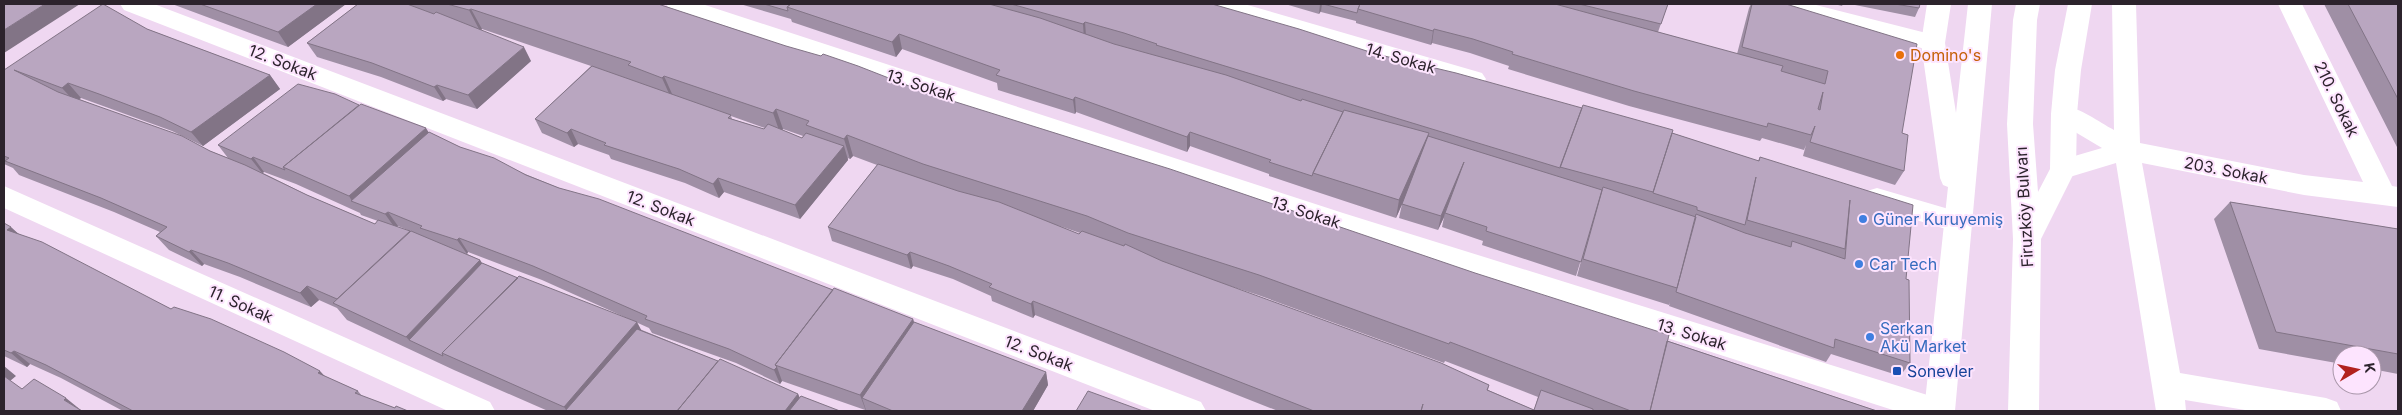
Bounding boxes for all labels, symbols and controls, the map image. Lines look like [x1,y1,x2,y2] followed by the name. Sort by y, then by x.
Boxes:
[1364,38,1438,78] street label: 14. Sokak
[246,40,320,84] street label: 12. Sokak
[1910,45,1981,65] place label: Domino's
[1894,49,1906,61] marker: Domino's
[2310,58,2364,140] street label: 210. Sokak
[884,64,958,106] street label: 13. Sokak
[2011,146,2037,268] street label: Firuzköy Bulvarı
[2182,152,2270,188] street label: 203. Sokak
[624,186,698,230] street label: 12. Sokak
[1269,191,1343,233] street label: 13. Sokak
[1873,209,2003,229] place label: Güner Kuruyemiş
[1857,213,1869,225] marker: Güner Kuruyemiş
[1869,254,1937,274] place label: Car Tech
[1853,258,1865,270] marker: Car Tech
[206,281,277,327] street label: 11. Sokak
[1655,314,1729,354] street label: 13. Sokak
[1880,318,1966,356] place label: Serkan Akü Market
[1002,331,1076,375] street label: 12. Sokak
[1864,331,1876,343] marker: Serkan Akü Market
[2332,345,2382,395] north arrow
[1907,361,1974,381] place label: Sonevler
[2361,362,2380,374] text: K
[1891,365,1903,377] marker: Sonevler

